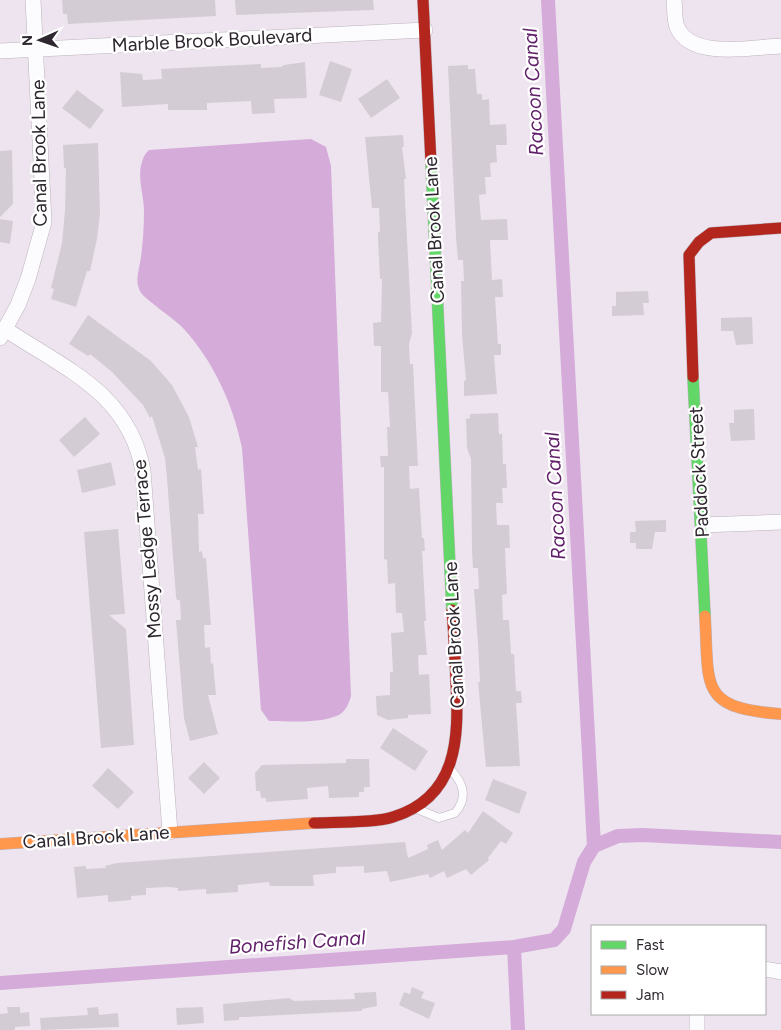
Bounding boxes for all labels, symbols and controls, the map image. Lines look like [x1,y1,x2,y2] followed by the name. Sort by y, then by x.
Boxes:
[15,15,65,65] north arrow
[111,23,313,57] street label: Marble Brook Boulevard
[518,27,548,157] water label: Racoon Canal
[19,35,36,46] text: N
[26,79,52,227] street label: Canal Brook Lane
[419,156,449,304] street label: Canal Brook Lane
[684,406,714,538] street label: Paddock Street
[540,431,570,561] water label: Racoon Canal
[128,458,166,640] street label: Mossy Ledge Terrace
[439,561,469,709] street label: Canal Brook Lane
[22,820,170,854] street label: Canal Brook Lane
[228,925,367,959] water label: Bonefish Canal
[591,925,766,1015] legend
[636,936,665,954] text: Fast
[636,961,669,979] text: Slow
[636,986,664,1004] text: Jam

